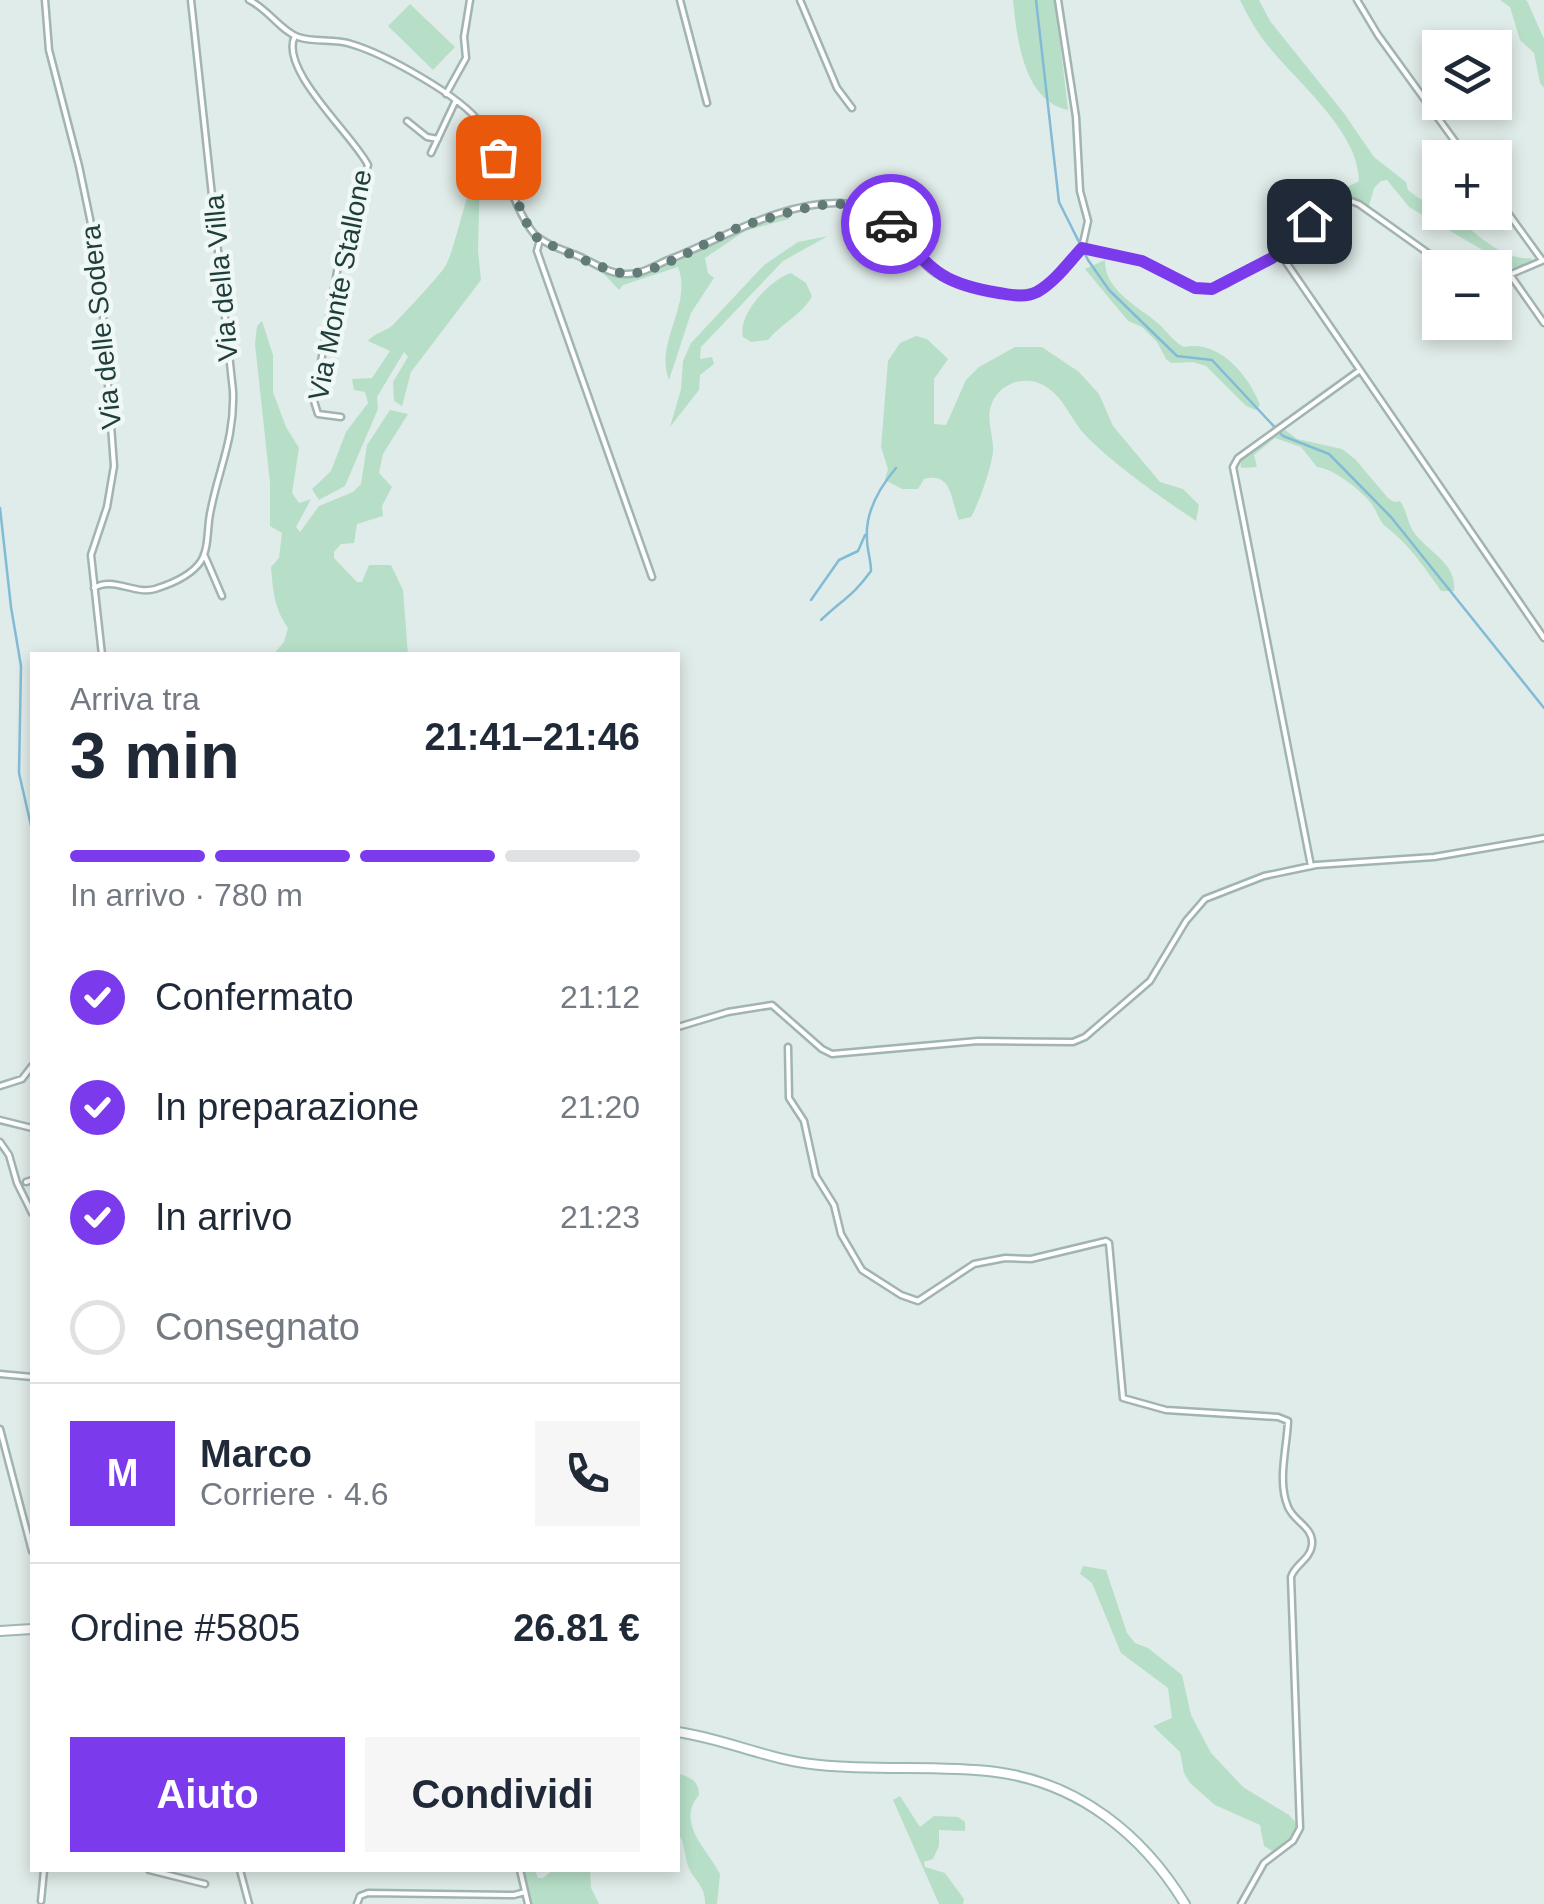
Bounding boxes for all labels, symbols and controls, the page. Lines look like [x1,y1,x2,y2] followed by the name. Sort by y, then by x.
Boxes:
[1422,30,1512,340] map controls
[1422,30,1512,120] button: layers
[456,115,541,200] pin
[471,130,526,185] icon: bag
[1422,140,1512,230] button: +
[302,167,378,403] street label: Via Monte Stallone
[841,174,941,274] courier
[1267,179,1352,264] pin
[198,193,244,363] street label: Via della Villa
[1282,194,1337,249] icon: home
[864,197,919,252] icon: car
[75,223,127,431] street label: Via delle Sodera
[1422,250,1512,340] button: −
[70,681,200,717] text: Arriva tra
[424,716,640,758] text: 21:41–21:46
[70,719,240,792] text: 3 min
[70,877,303,913] text: In arrivo · 780 m
[70,970,125,1025] icon: check
[155,976,354,1018] text: Confermato
[560,979,640,1015] text: 21:12
[70,1080,125,1135] icon: check
[155,1086,419,1128] text: In preparazione
[560,1089,640,1125] text: 21:20
[70,1190,125,1245] icon: check
[155,1196,292,1238] text: In arrivo
[560,1199,640,1235] text: 21:23
[155,1306,360,1348] text: Consegnato
[535,1421,640,1526] button: phone
[200,1433,312,1475] text: Marco
[107,1452,138,1494] text: M
[200,1476,389,1512] text: Corriere · 4.6
[70,1607,300,1649] text: Ordine #5805
[513,1607,640,1649] text: 26.81 €
[70,1737,345,1852] button: Aiuto
[365,1737,640,1852] button: Condividi

